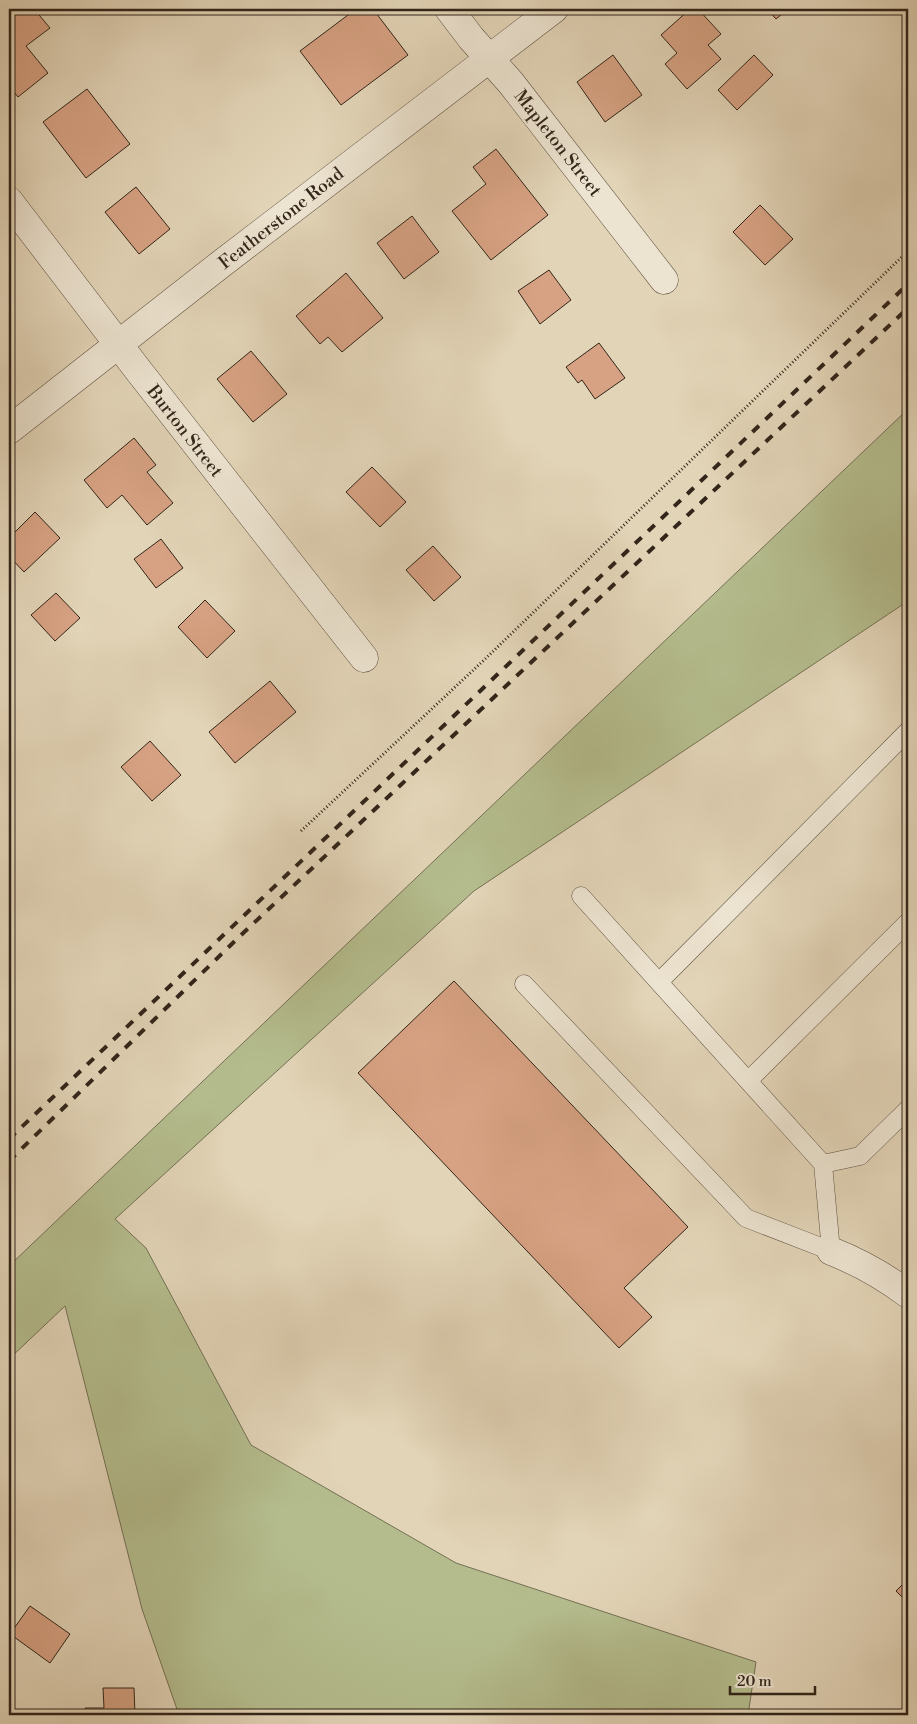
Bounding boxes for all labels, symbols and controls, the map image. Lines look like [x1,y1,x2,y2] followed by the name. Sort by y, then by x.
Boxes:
[509,85,607,202] street label: Mapleton Street
[214,162,349,274] street label: Featherstone Road
[141,380,228,483] street label: Burton Street
[730,1664,814,1696] scale bar
[737,1672,772,1691] text: 20 m

